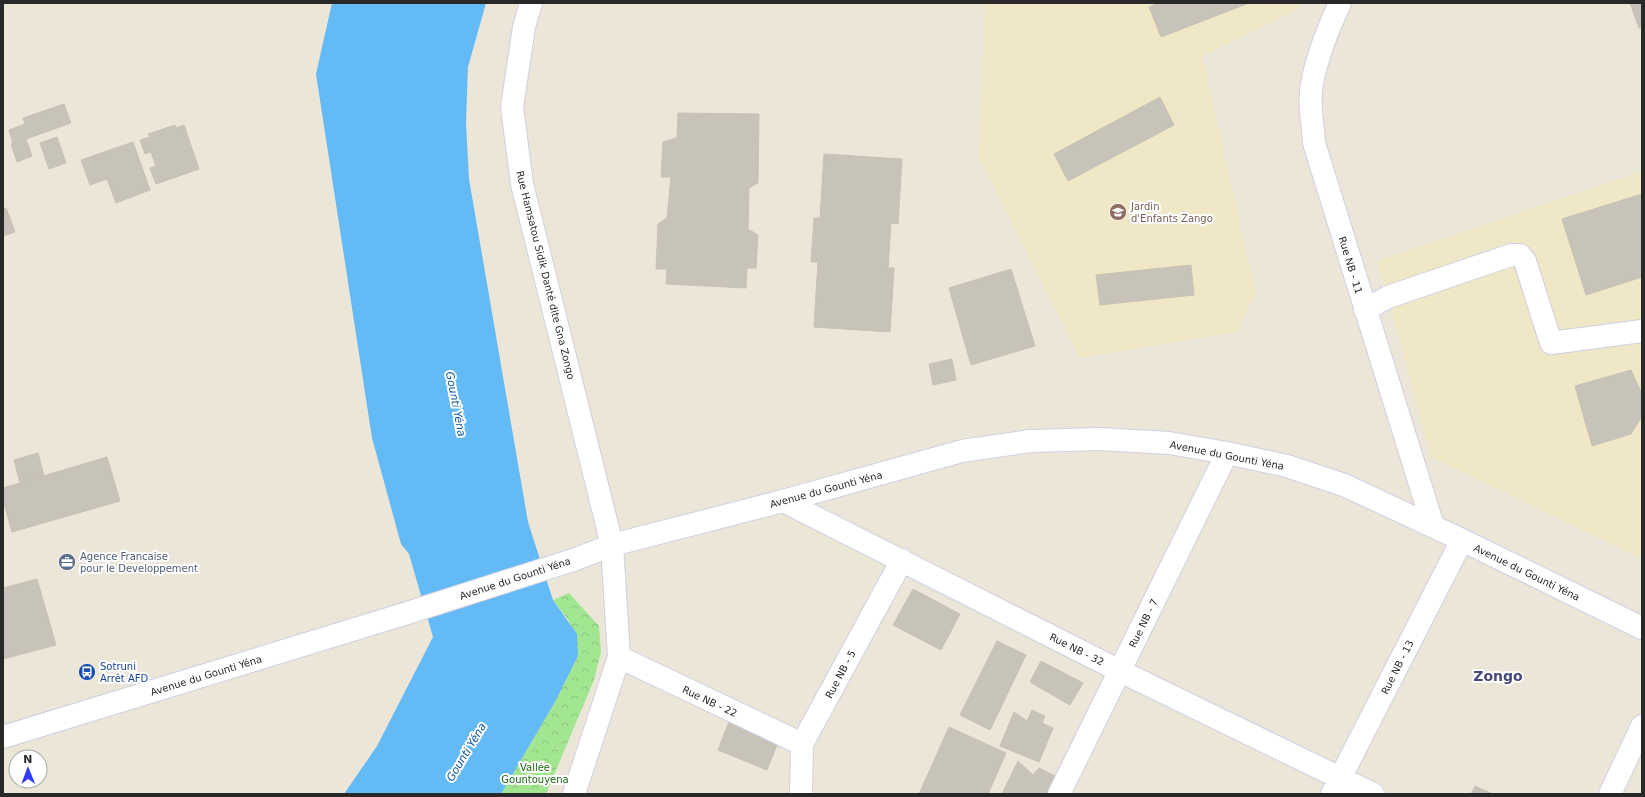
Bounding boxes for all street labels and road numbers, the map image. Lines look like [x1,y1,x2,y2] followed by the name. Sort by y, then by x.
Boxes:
[514,170,577,381] street label: Rue Hamsatou Sidik Danté dite Gna Zongo
[1337,235,1364,295] street label: Rue NB - 11
[1169,439,1285,472] street label: Avenue du Gounti Yéna
[769,469,884,510] street label: Avenue du Gounti Yéna
[1472,542,1581,603] street label: Avenue du Gounti Yéna
[458,555,572,602] street label: Avenue du Gounti Yéna
[1127,597,1160,649] street label: Rue NB - 7
[1048,631,1106,668] street label: Rue NB - 32
[1379,638,1416,696] street label: Rue NB - 13
[823,648,858,700] street label: Rue NB - 5
[149,653,263,698] street label: Avenue du Gounti Yéna
[681,684,739,719] street label: Rue NB - 22

